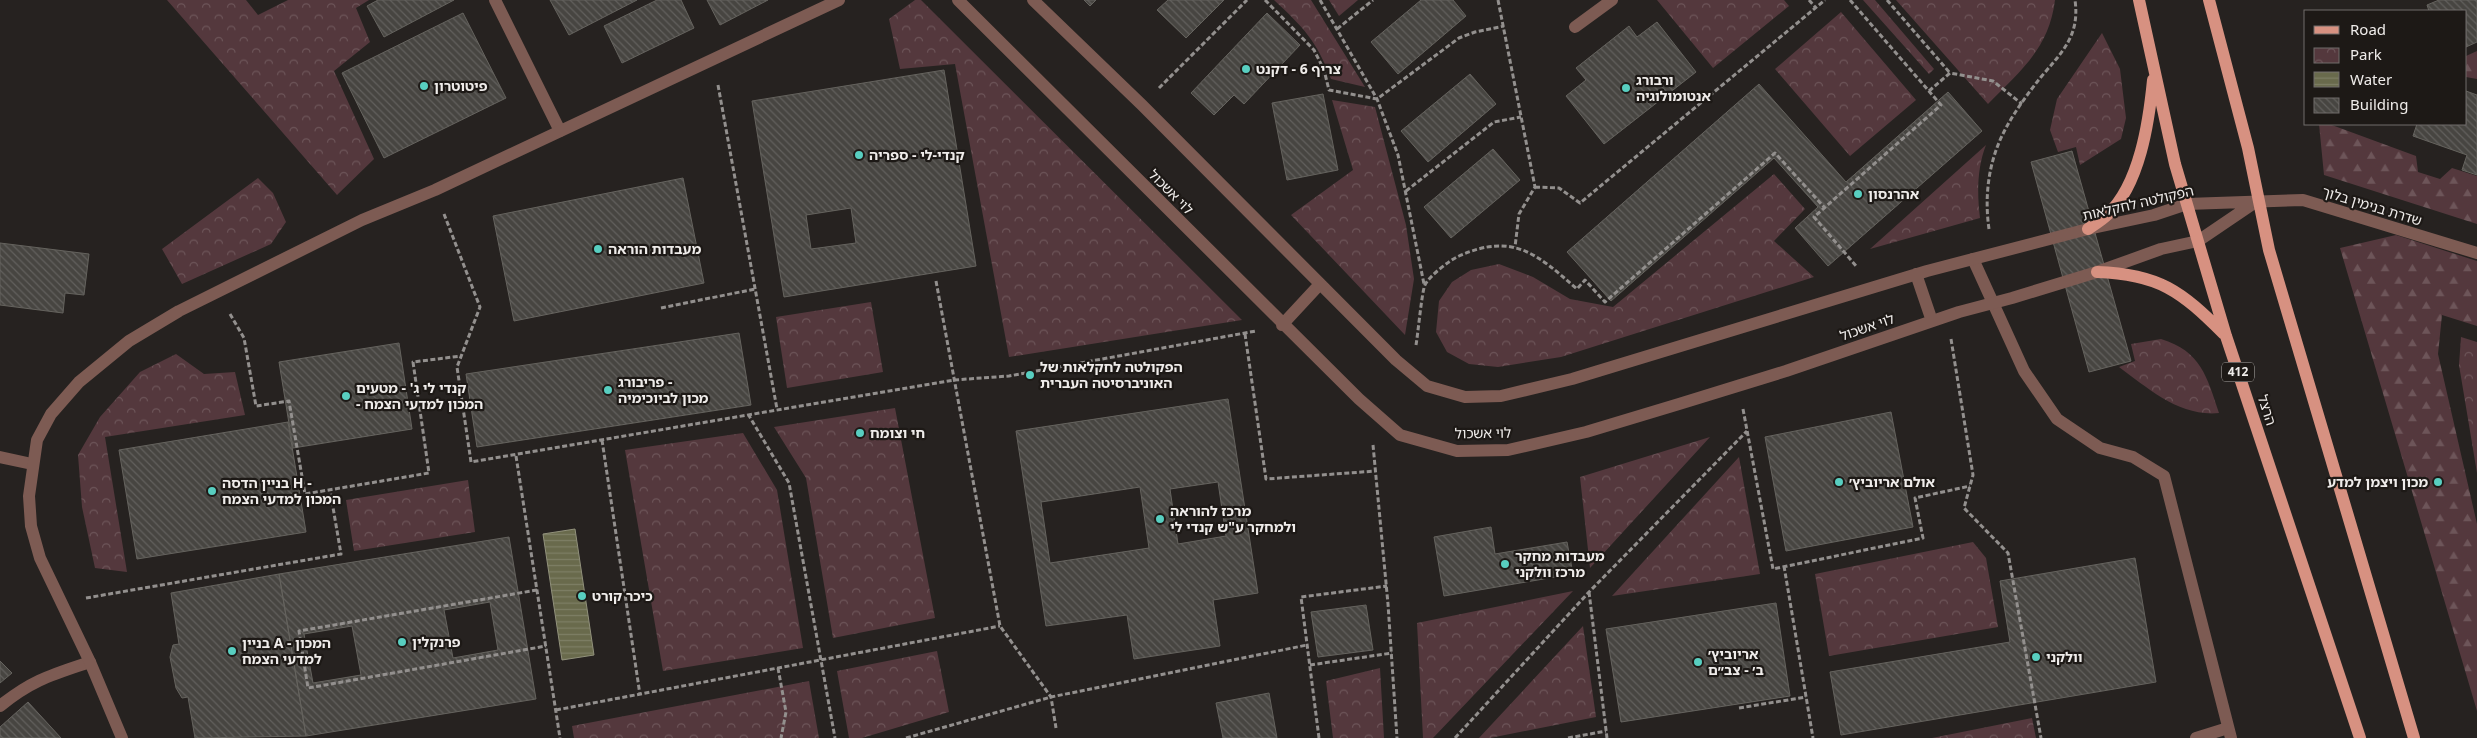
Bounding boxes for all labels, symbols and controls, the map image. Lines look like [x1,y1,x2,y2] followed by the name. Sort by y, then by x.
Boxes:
[2304,10,2467,125] legend
[2350,19,2386,39] text: Road
[2350,44,2382,64] text: Park
[1256,59,1341,78] place label: צריף 6 - דקנט
[1240,63,1252,75] marker: צריף 6 - דקנט
[2350,69,2392,89] text: Water
[1636,70,1712,105] place label: ורבורג אנטומולוגיה
[434,76,488,95] place label: פיטוטרון
[418,80,430,92] marker: פיטוטרון
[1620,82,1632,94] marker: ורבורג אנטומולוגיה
[2350,94,2408,114] text: Building
[869,145,965,164] place label: קנדי-לי - ספריה
[853,149,865,161] marker: קנדי-לי - ספריה
[1145,165,1198,218] street label: לוי אשכול
[2080,180,2195,225] street label: הפקולטה לחקלאות
[2320,181,2424,230] street label: שדרת בנימין בלוך
[1868,184,1920,203] place label: אהרנסון
[1852,188,1864,200] marker: אהרנסון
[608,239,701,258] place label: מעבדות הוראה
[592,243,604,255] marker: מעבדות הוראה
[1837,308,1897,345] street label: לוי אשכול
[1040,357,1183,392] place label: הפקולטה לחקלאות של האוניברסיטה העברית
[2222,362,2254,382] road number: 412
[1024,369,1036,381] marker: הפקולטה לחקלאות של האוניברסיטה העברית
[618,372,709,407] place label: פריבורג - מכון לביוכימיה
[356,378,483,413] place label: קנדי לי ג' - מטעים - המכון למדעי הצמח
[602,384,614,396] marker: פריבורג - מכון לביוכימיה
[340,390,352,402] marker: קנדי לי ג' - מטעים - המכון למדעי הצמח
[2254,392,2281,428] street label: הרצל
[870,423,925,442] place label: חי וצומח
[1455,423,1511,442] street label: לוי אשכול
[854,427,866,439] marker: חי וצומח
[1849,472,1936,491] place label: אולם אריוביץ׳
[2327,472,2428,491] place label: מכון ויצמן למדע
[222,473,341,508] place label: בניין הדסה H - המכון למדעי הצמח
[1833,476,1845,488] marker: אולם אריוביץ׳
[2432,476,2444,488] marker: מכון ויצמן למדע
[206,485,218,497] marker: בניין הדסה H - המכון למדעי הצמח
[1170,501,1296,536] place label: מרכז להוראה ולמחקר ע"ש קנדי לי
[1154,513,1166,525] marker: מרכז להוראה ולמחקר ע"ש קנדי לי
[1515,546,1605,581] place label: מעבדות מחקר מרכז וולקני
[1499,558,1511,570] marker: מעבדות מחקר מרכז וולקני
[592,586,653,605] place label: כיכר קורט
[576,590,588,602] marker: כיכר קורט
[412,632,461,651] place label: פרנקלין
[242,633,331,668] place label: בניין A - המכון למדעי הצמח
[396,636,408,648] marker: פרנקלין
[1708,644,1764,679] place label: אריוביץ׳ ב׳ - צב״ם
[226,645,238,657] marker: בניין A - המכון למדעי הצמח
[2046,647,2082,666] place label: וולקני
[2030,651,2042,663] marker: וולקני
[1692,656,1704,668] marker: אריוביץ׳ ב׳ - צב״ם

